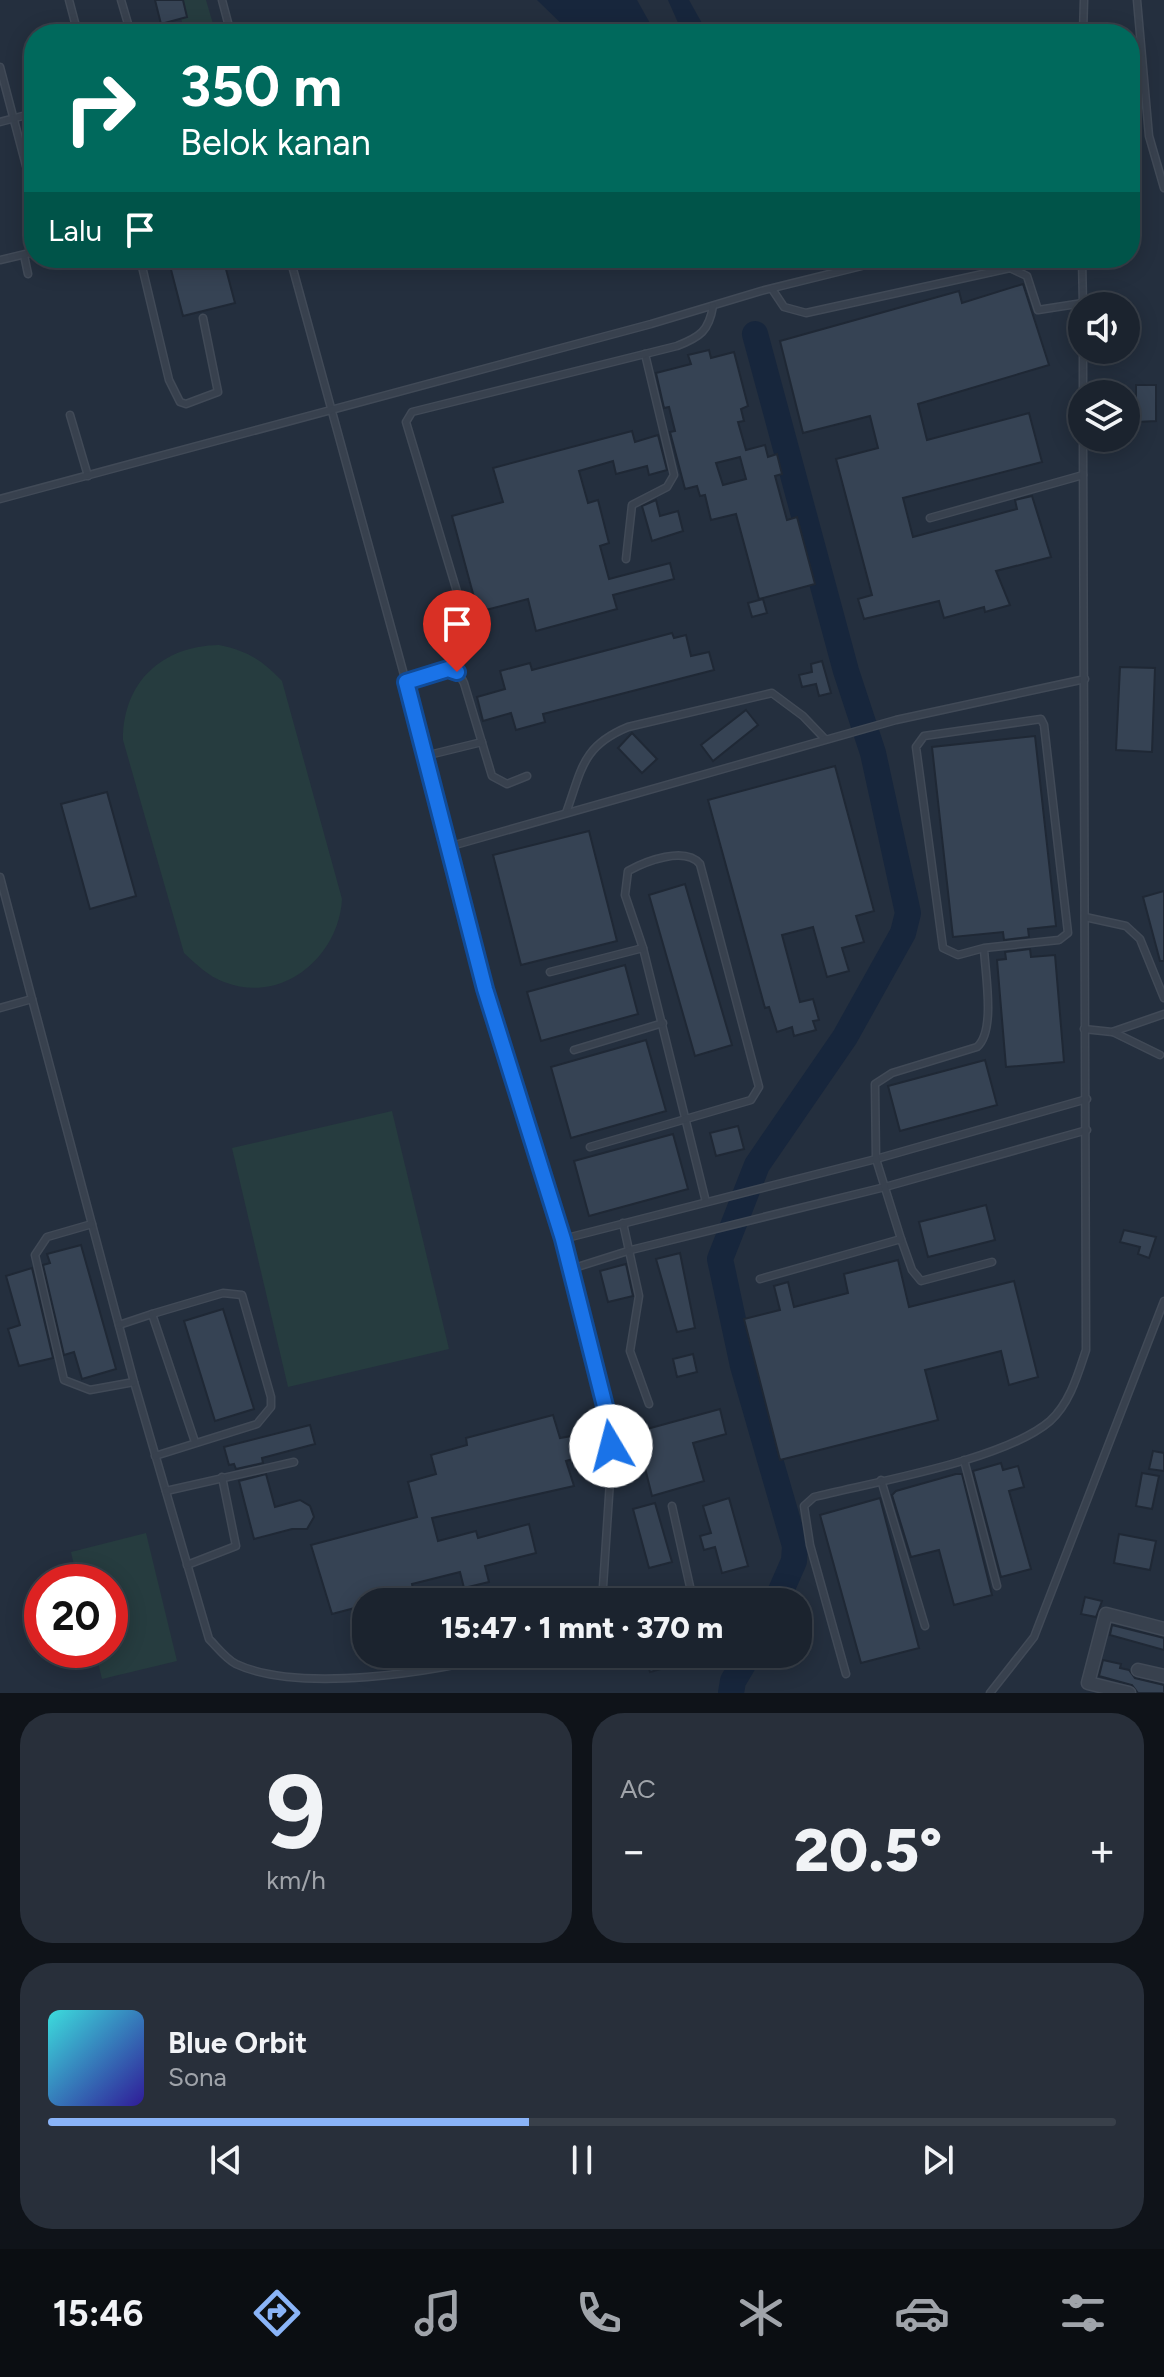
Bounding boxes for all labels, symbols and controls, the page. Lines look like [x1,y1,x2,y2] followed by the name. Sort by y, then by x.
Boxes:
[180,53,342,120] text: 350 m
[48,56,152,160] icon: right
[180,121,371,164] text: Belok kanan
[118,208,162,252] icon: arrive
[48,212,102,249] text: Lalu
[1068,292,1140,452] map controls
[1068,292,1140,364] button: sound
[1068,380,1140,452] button: layers
[423,590,491,672] pin
[435,602,479,646] icon: arrive
[569,1404,653,1488] position arrow
[24,1564,128,1668] speed limit sign: 20
[441,1609,723,1646] text: 15:47 · 1 mnt · 370 m
[266,1749,326,1874] text: 9
[620,1773,656,1805] text: AC
[794,1814,942,1886] text: 20.5°
[620,1824,647,1877] text: −
[1089,1824,1116,1877] text: +
[266,1864,326,1896] text: km/h
[168,2024,307,2061] text: Blue Orbit
[168,2061,227,2093] text: Sona
[204,2138,248,2182] icon: previous
[560,2138,604,2182] icon: pause
[916,2138,960,2182] icon: next
[249,2285,305,2341] icon: directions
[410,2285,466,2341] icon: music
[571,2285,627,2341] icon: phone
[733,2285,789,2341] icon: climate
[894,2285,950,2341] icon: car
[1055,2285,1111,2341] icon: filters
[53,2292,143,2335] text: 15:46

